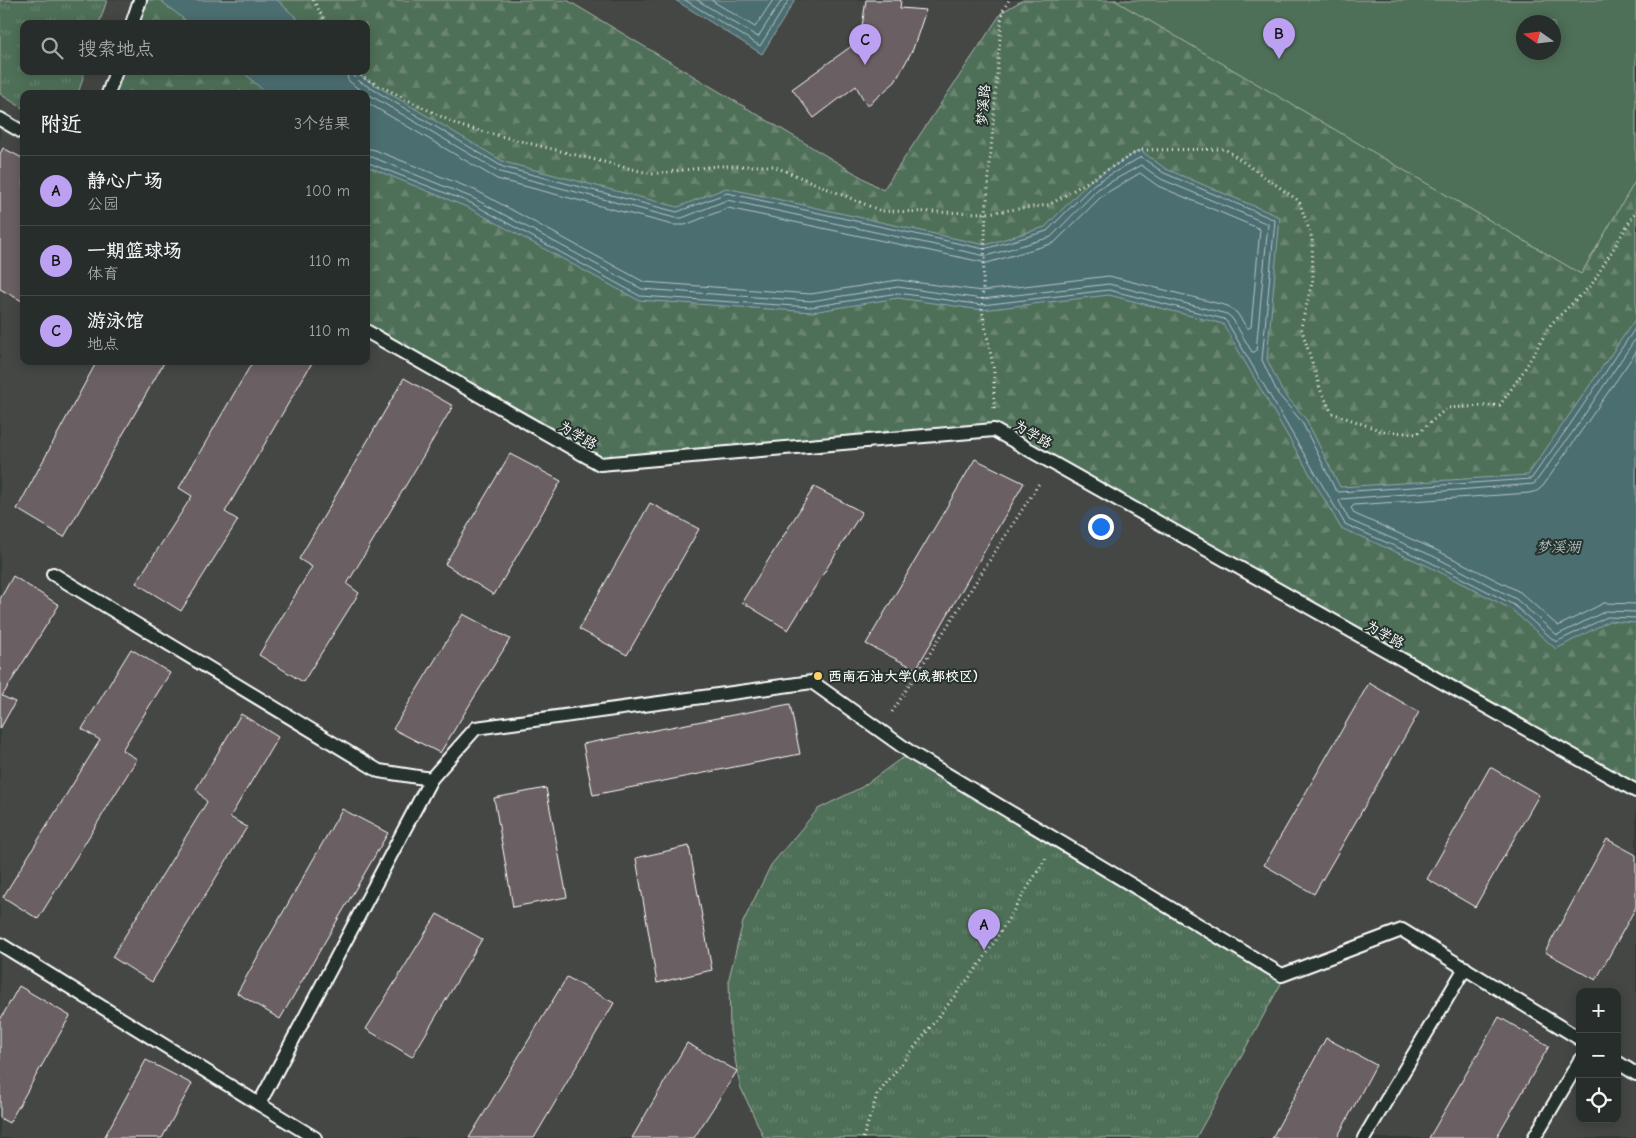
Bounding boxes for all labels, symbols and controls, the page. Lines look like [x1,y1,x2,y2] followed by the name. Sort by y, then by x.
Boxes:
[1516,15,1561,60] north arrow
[1263,18,1295,59] pin: B
[20,20,370,75] search box
[849,24,881,65] pin: C
[38,34,66,62] icon: search
[78,38,154,60] text: 搜索地点
[973,83,994,127] street label: 梦溪路
[40,112,82,136] text: 附近
[294,115,350,133] text: 3个结果
[87,170,163,192] text: 静心广场
[52,182,60,200] text: A
[306,182,350,200] text: 100 m
[87,195,119,213] text: 公园
[87,240,182,262] text: 一期篮球场
[51,252,61,270] text: B
[309,252,350,270] text: 110 m
[87,265,119,283] text: 体育
[87,310,144,332] text: 游泳馆
[51,322,61,340] text: C
[309,322,350,340] text: 110 m
[87,335,119,353] text: 地点
[1010,417,1055,452] street label: 为学路
[555,418,600,453] street label: 为学路
[1088,514,1114,540] your location
[1535,538,1582,556] water label: 梦溪湖
[1362,617,1407,652] street label: 为学路
[828,668,978,685] place label: 西南石油大学(成都校区)
[812,670,824,682] marker: 西南石油大学(成都校区)
[968,909,1000,950] pin: A
[1576,988,1621,1123] map controls
[1576,988,1621,1033] button: +
[1576,1033,1621,1078] button: −
[1576,1078,1621,1123] button: locate

